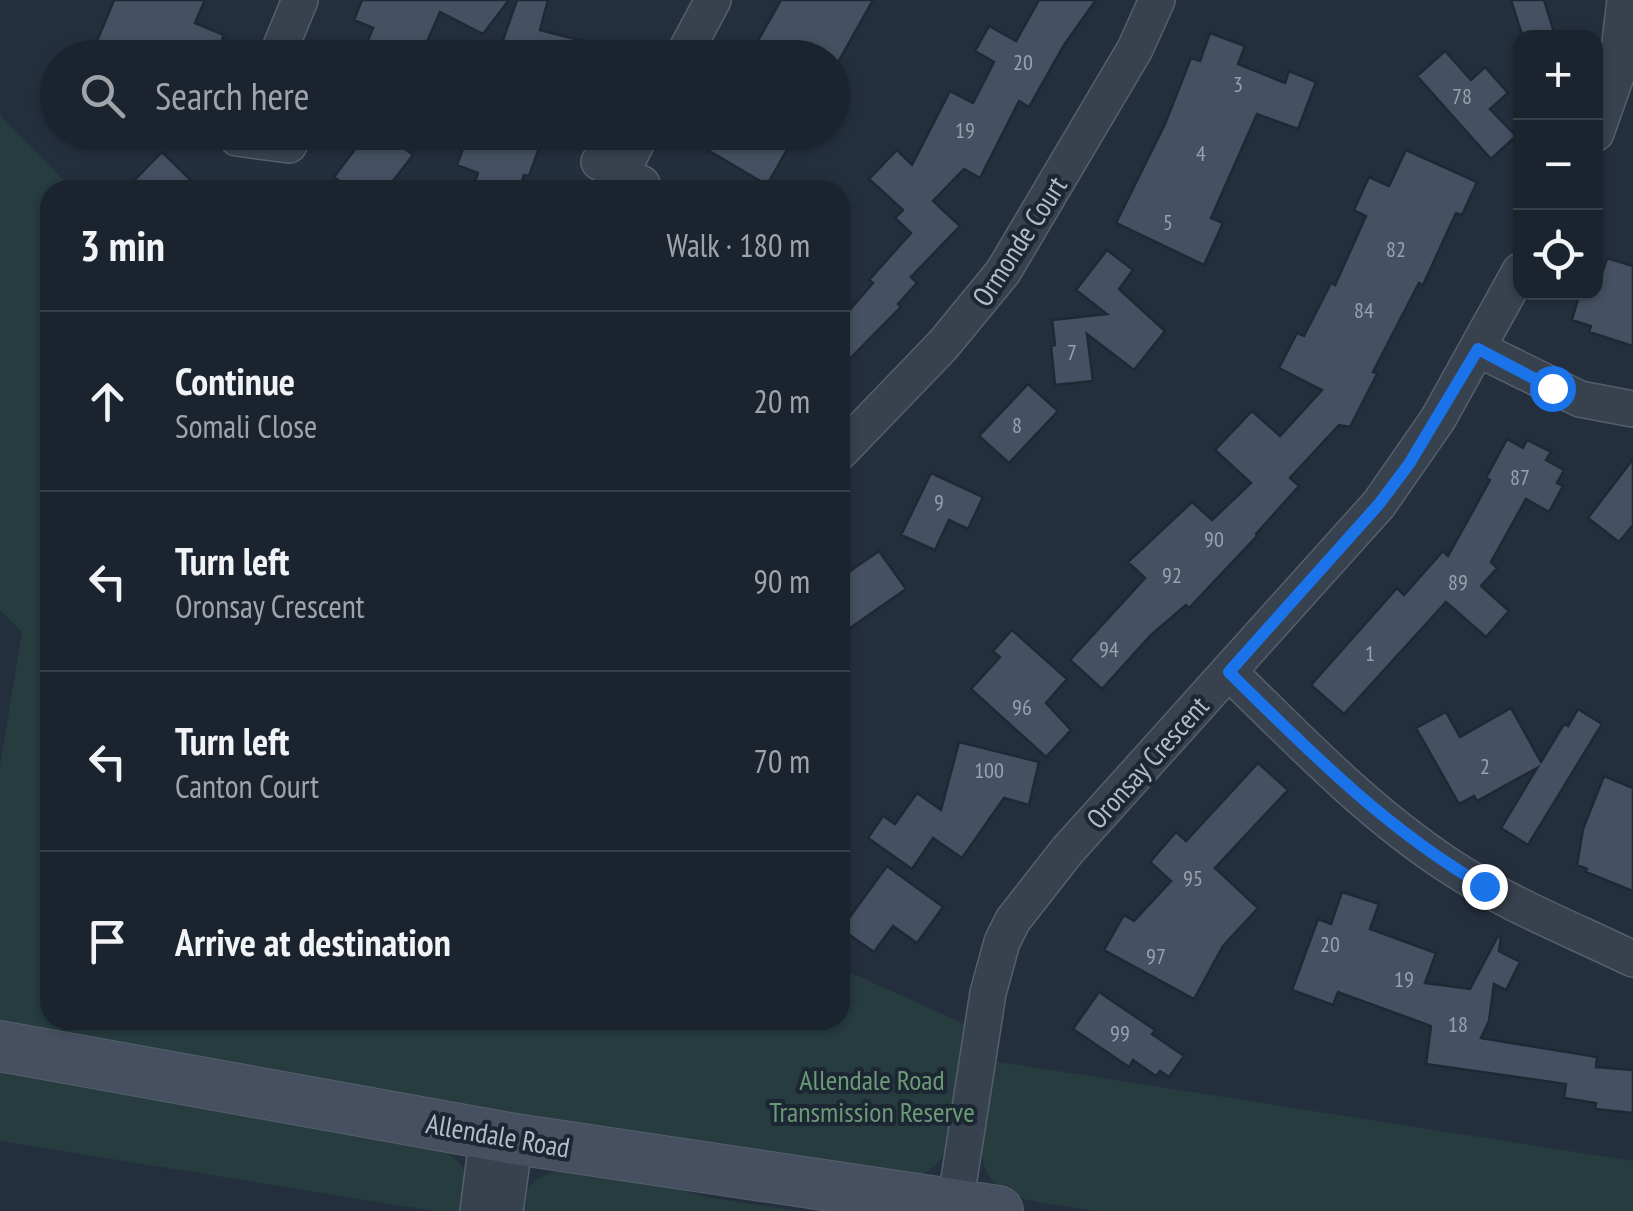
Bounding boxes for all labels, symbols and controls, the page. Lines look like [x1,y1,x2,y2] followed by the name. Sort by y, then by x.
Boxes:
[1513,30,1603,300] map controls
[1513,30,1603,120] button: +
[40,40,850,150] search box
[1013,48,1033,76] house number: 20
[75,68,130,123] icon: search
[1233,70,1243,98] house number: 3
[155,71,309,120] text: Search here
[1452,82,1472,110] house number: 78
[955,116,975,144] house number: 19
[1513,120,1603,210] button: −
[1196,139,1206,167] house number: 4
[963,169,1075,313] street label: Ormonde Court
[1163,208,1173,236] house number: 5
[1513,210,1603,300] button: locate
[80,218,165,273] text: 3 min
[666,224,810,266] text: Walk · 180 m
[1386,235,1406,263] house number: 82
[1354,296,1374,324] house number: 84
[1067,338,1077,366] house number: 7
[175,356,295,405] text: Continue
[1530,366,1576,412] route start
[80,374,135,429] icon: ahead
[754,380,810,422] text: 20 m
[175,405,317,447] text: Somali Close
[1012,411,1022,439] house number: 8
[1510,463,1530,491] house number: 87
[934,488,944,516] house number: 9
[1204,525,1224,553] house number: 90
[175,536,289,585] text: Turn left
[80,554,135,609] icon: left
[754,560,810,602] text: 90 m
[1162,561,1182,589] house number: 92
[1448,568,1468,596] house number: 89
[175,585,365,627] text: Oronsay Crescent
[1099,635,1119,663] house number: 94
[1365,639,1375,667] house number: 1
[1078,688,1216,836] street label: Oronsay Crescent
[1012,693,1032,721] house number: 96
[175,716,289,765] text: Turn left
[80,734,135,789] icon: left
[754,740,810,782] text: 70 m
[1480,752,1490,780] house number: 2
[974,756,1004,784] house number: 100
[175,765,319,807] text: Canton Court
[1183,864,1203,892] house number: 95
[1462,864,1508,910] route end
[80,914,135,969] icon: arrive
[175,917,451,966] text: Arrive at destination
[1320,930,1340,958] house number: 20
[1146,942,1166,970] house number: 97
[1394,965,1414,993] house number: 19
[1448,1010,1468,1038] house number: 18
[1110,1019,1130,1047] house number: 99
[769,1061,975,1130] park label: Allendale Road Transmission Reserve
[423,1104,573,1166] street label: Allendale Road

